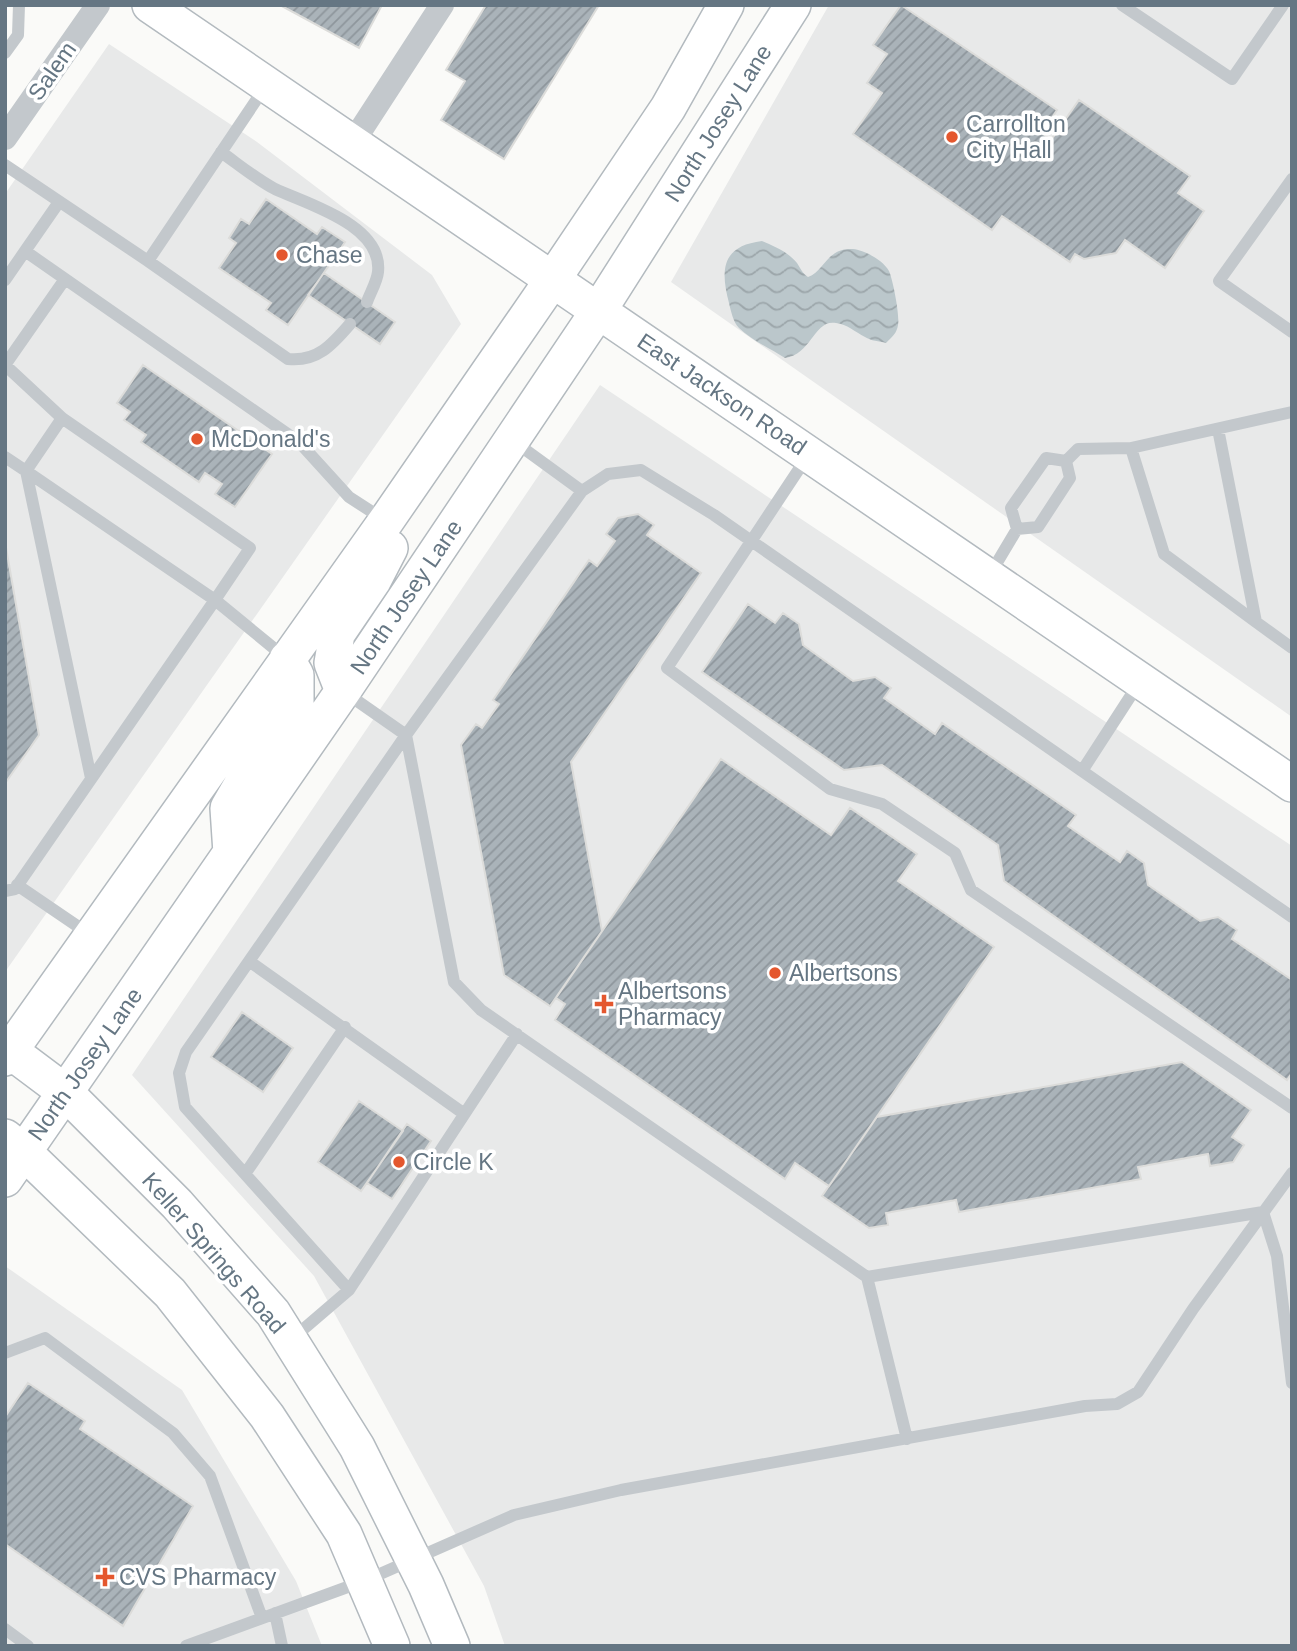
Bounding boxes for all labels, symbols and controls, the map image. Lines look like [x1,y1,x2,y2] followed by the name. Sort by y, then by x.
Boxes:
[23,37,81,105] street label: Salem
[659,40,777,206] street label: North Josey Lane
[966,111,1066,163] place label: Carrollton City Hall
[944,129,960,145] marker: Carrollton City Hall
[296,242,362,268] place label: Chase
[274,247,290,263] marker: Chase
[633,328,811,460] street label: East Jackson Road
[211,426,330,452] place label: McDonald's
[189,431,205,447] marker: McDonald's
[345,515,467,679] street label: North Josey Lane
[789,960,898,986] place label: Albertsons
[767,965,783,981] marker: Albertsons
[618,978,727,1030] place label: Albertsons Pharmacy
[23,983,147,1145] street label: North Josey Lane
[596,996,612,1012] marker: Albertsons Pharmacy
[413,1149,494,1175] place label: Circle K
[391,1154,407,1170] marker: Circle K
[137,1167,291,1339] street label: Keller Springs Road
[119,1564,277,1590] place label: CVS Pharmacy
[97,1569,113,1585] marker: CVS Pharmacy

